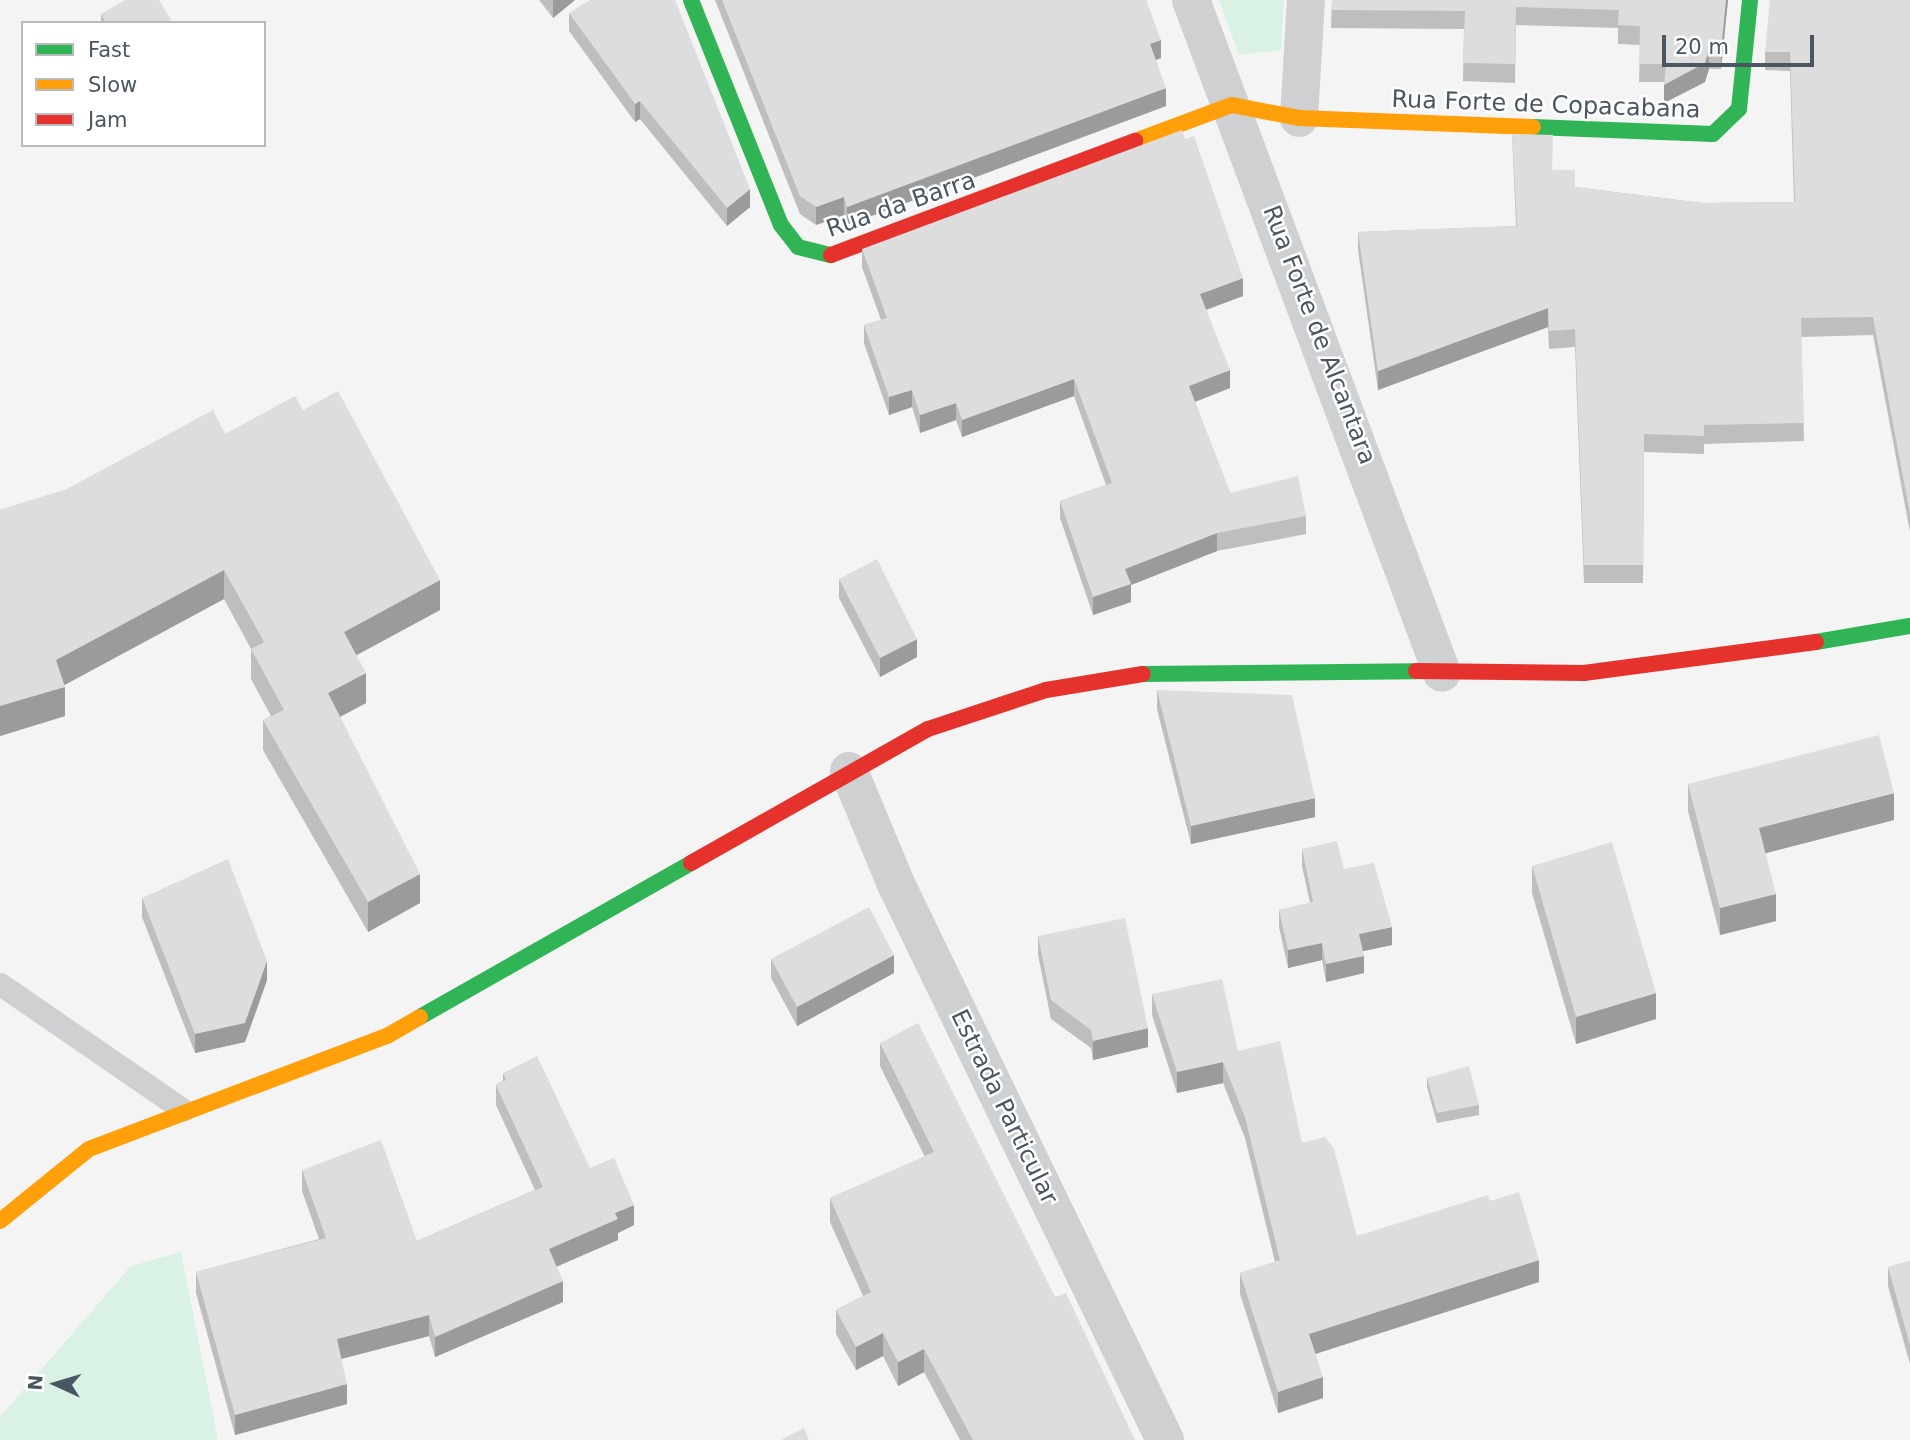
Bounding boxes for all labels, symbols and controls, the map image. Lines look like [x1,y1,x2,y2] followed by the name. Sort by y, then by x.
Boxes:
[21,21,266,147] legend
[1665,21,1817,65] scale bar
[1675,35,1729,59] text: 20 m
[88,38,130,62] text: Fast
[88,73,137,97] text: Slow
[1391,85,1701,125] street label: Rua Forte de Copacabana
[88,108,128,132] text: Jam
[823,166,979,244] street label: Rua da Barra
[1256,201,1382,469] street label: Rua Forte de Alcantara
[944,1005,1064,1209] street label: Estrada Particular
[21,1349,91,1419] north arrow
[24,1374,47,1391] text: N

